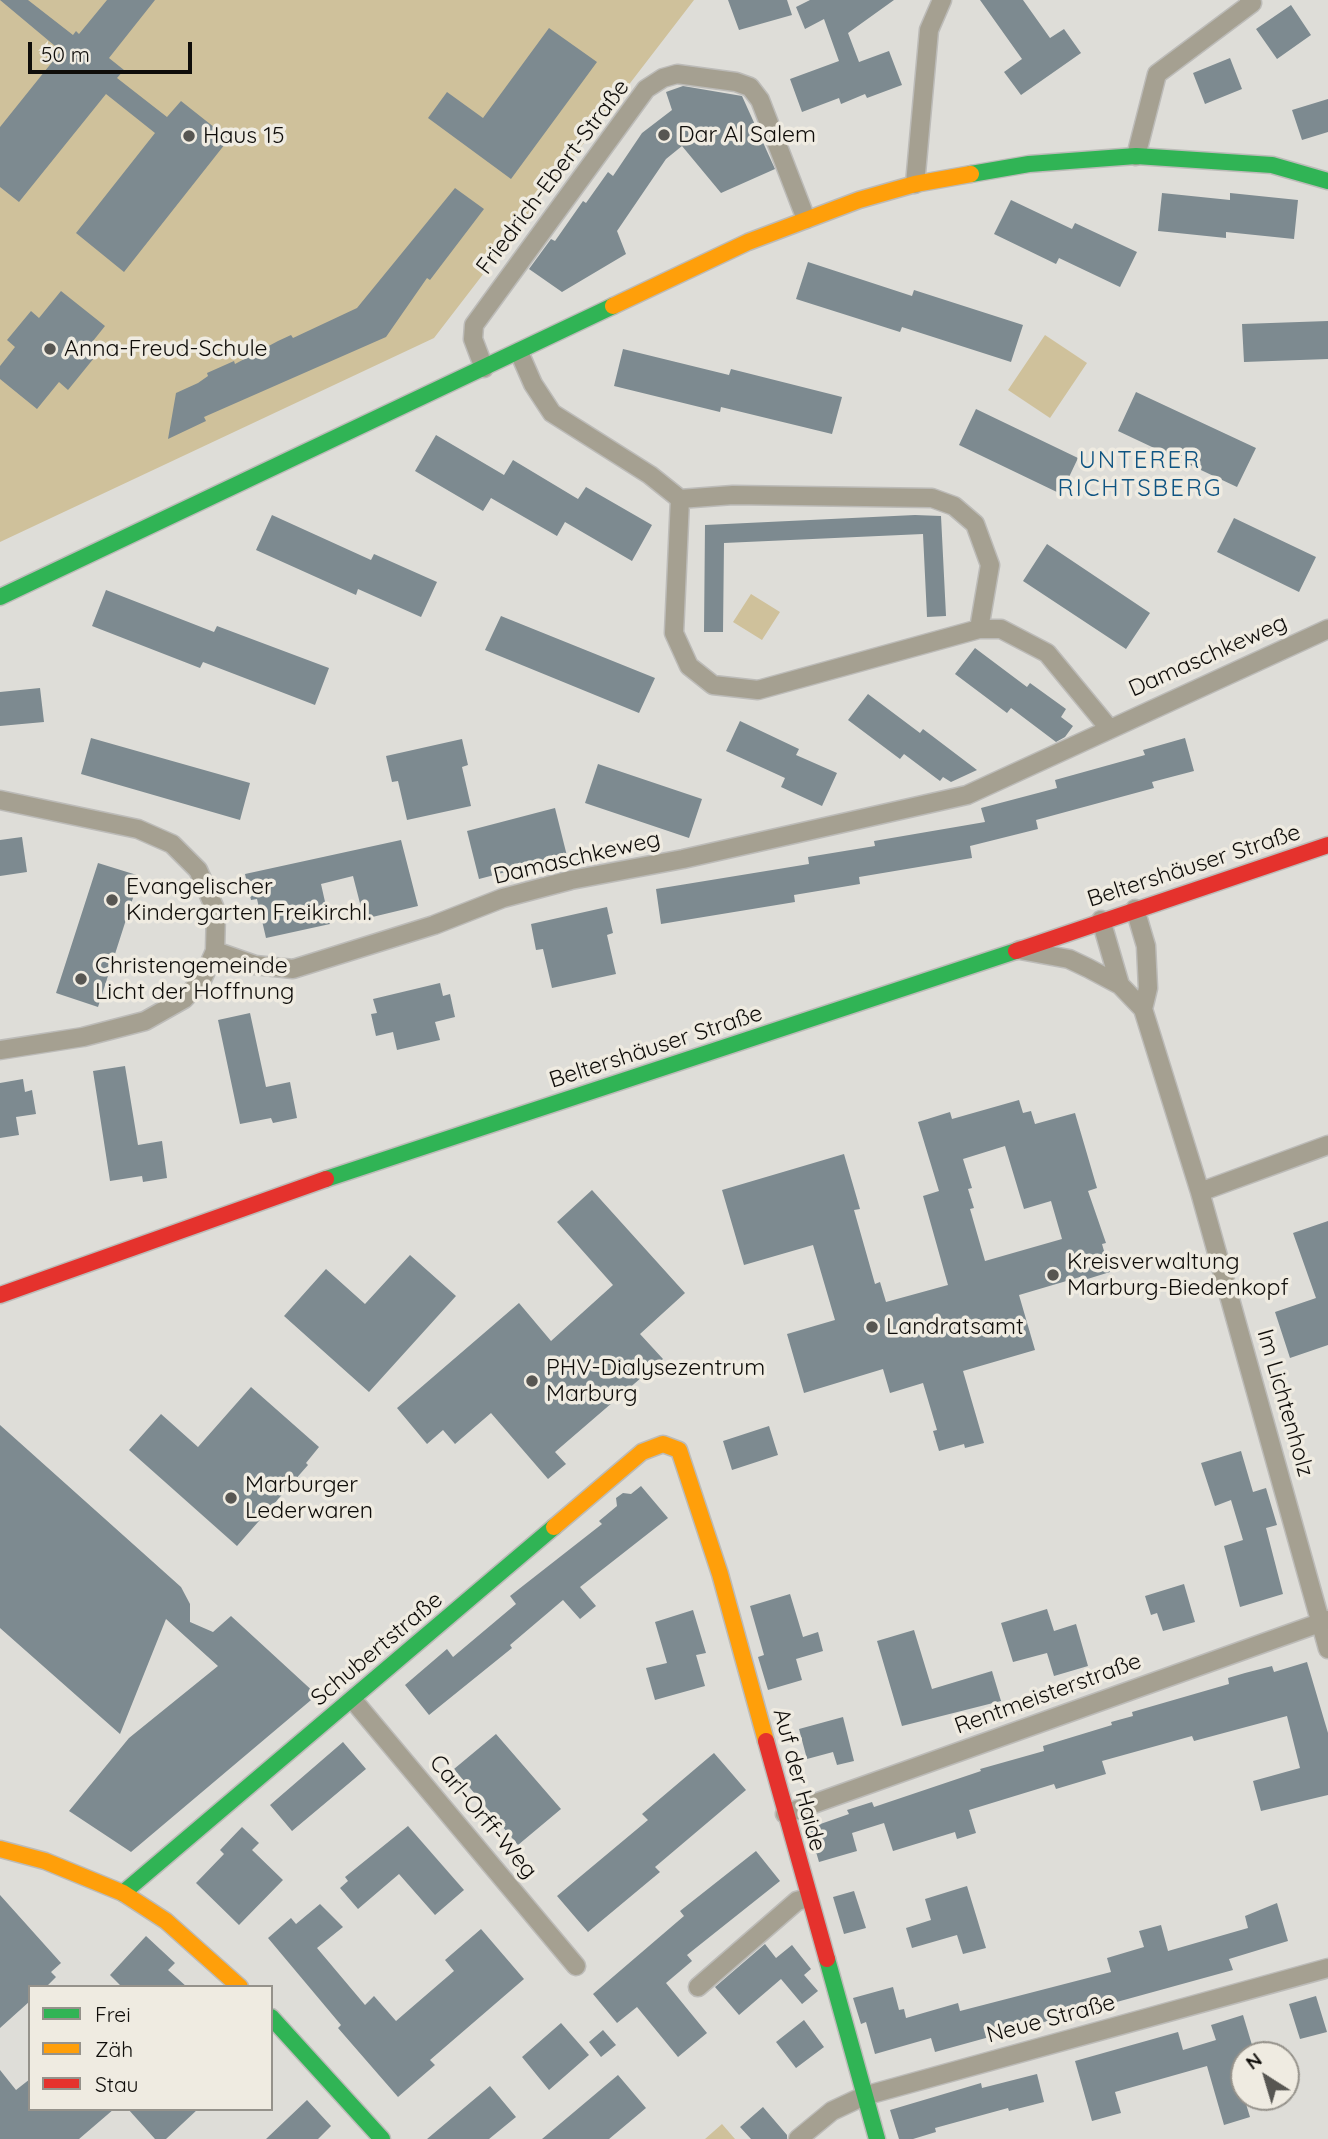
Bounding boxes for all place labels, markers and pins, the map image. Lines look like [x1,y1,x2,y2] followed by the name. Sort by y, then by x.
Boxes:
[678,121,816,149] place label: Dar Al Salem
[203,122,284,150] place label: Haus 15
[656,127,672,143] marker: Dar Al Salem
[181,128,197,144] marker: Haus 15
[64,335,268,363] place label: Anna-Freud-Schule
[42,341,58,357] marker: Anna-Freud-Schule
[126,873,372,927] place label: Evangelischer Kindergarten Freikirchl.
[104,892,120,908] marker: Evangelischer Kindergarten Freikirchl.
[95,952,294,1006] place label: Christengemeinde Licht der Hoffnung
[73,971,89,987] marker: Christengemeinde Licht der Hoffnung
[1067,1248,1289,1302] place label: Kreisverwaltung Marburg-Biedenkopf
[1045,1267,1061,1283] marker: Kreisverwaltung Marburg-Biedenkopf
[886,1313,1024,1341] place label: Landratsamt
[864,1319,880,1335] marker: Landratsamt
[546,1354,765,1408] place label: PHV-Dialysezentrum Marburg
[524,1373,540,1389] marker: PHV-Dialysezentrum Marburg
[245,1471,373,1525] place label: Marburger Lederwaren
[223,1490,239,1506] marker: Marburger Lederwaren

